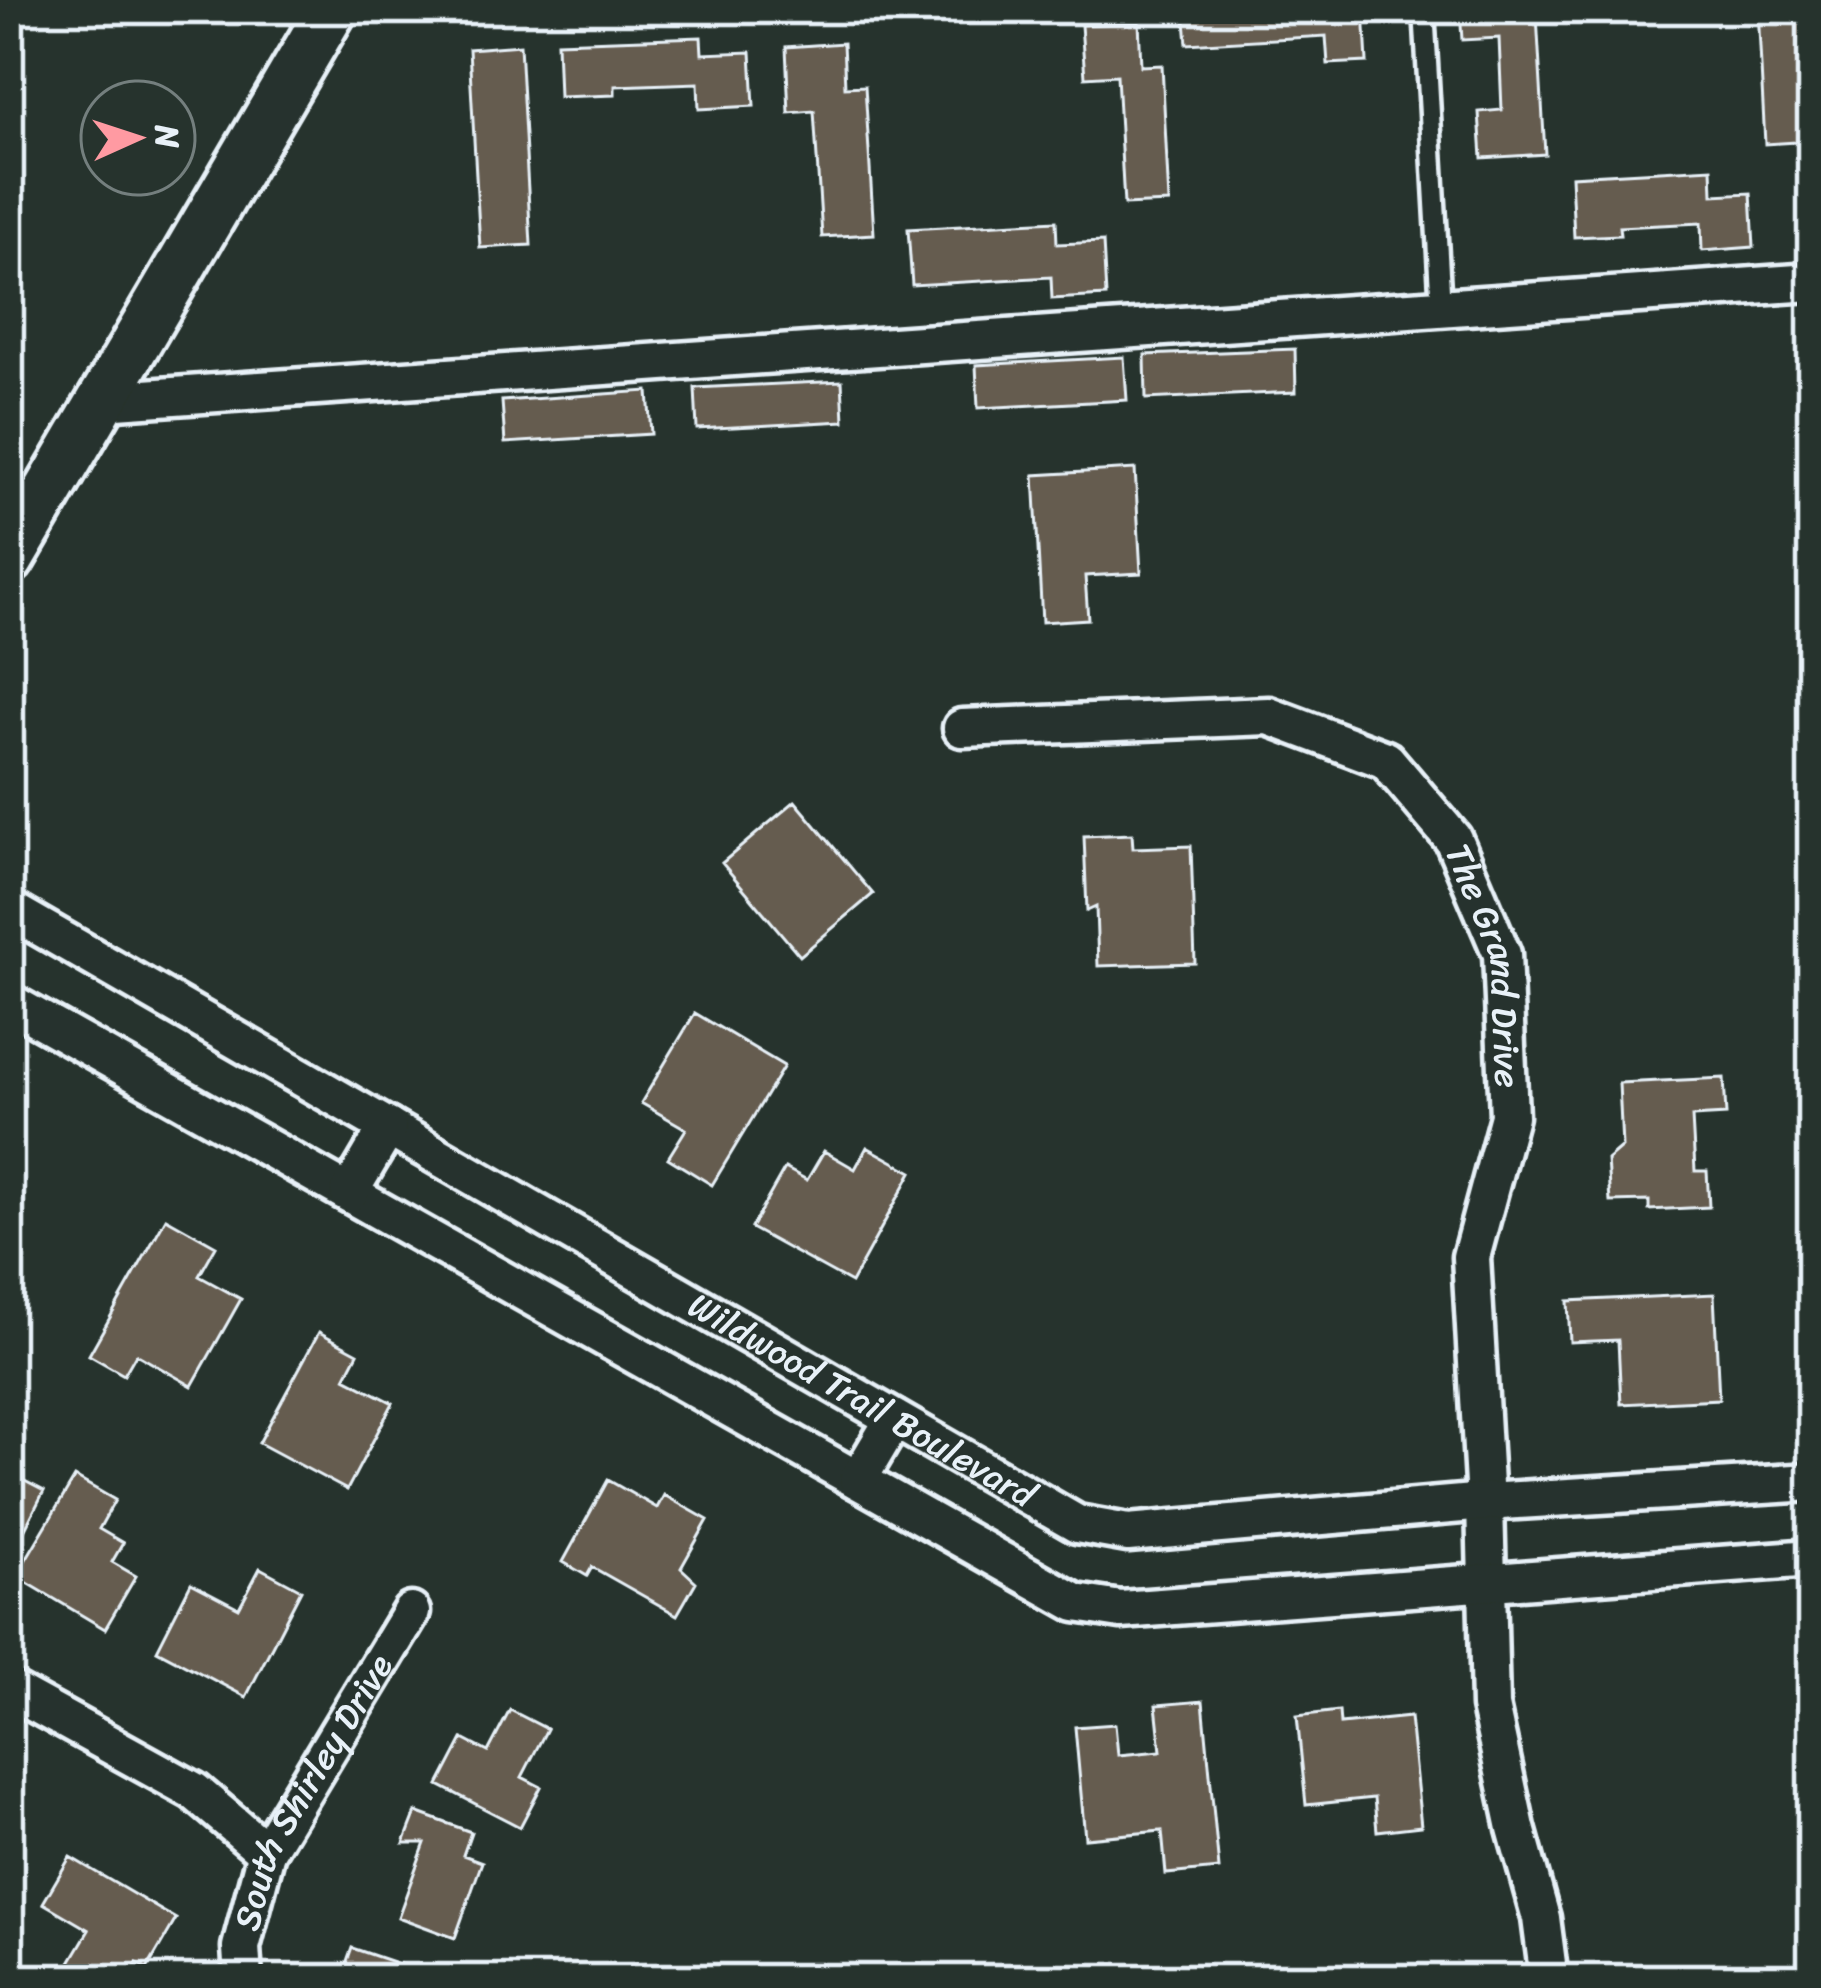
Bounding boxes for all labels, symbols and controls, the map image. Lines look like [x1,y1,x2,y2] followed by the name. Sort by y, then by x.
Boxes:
[78,78,198,198] north arrow
[137,123,197,151] text: N
[1426,833,1540,1089] street label: The Grand Drive
[675,1274,1051,1527] street label: Wildwood Trail Boulevard
[215,1641,411,1937] street label: South Shirley Drive

